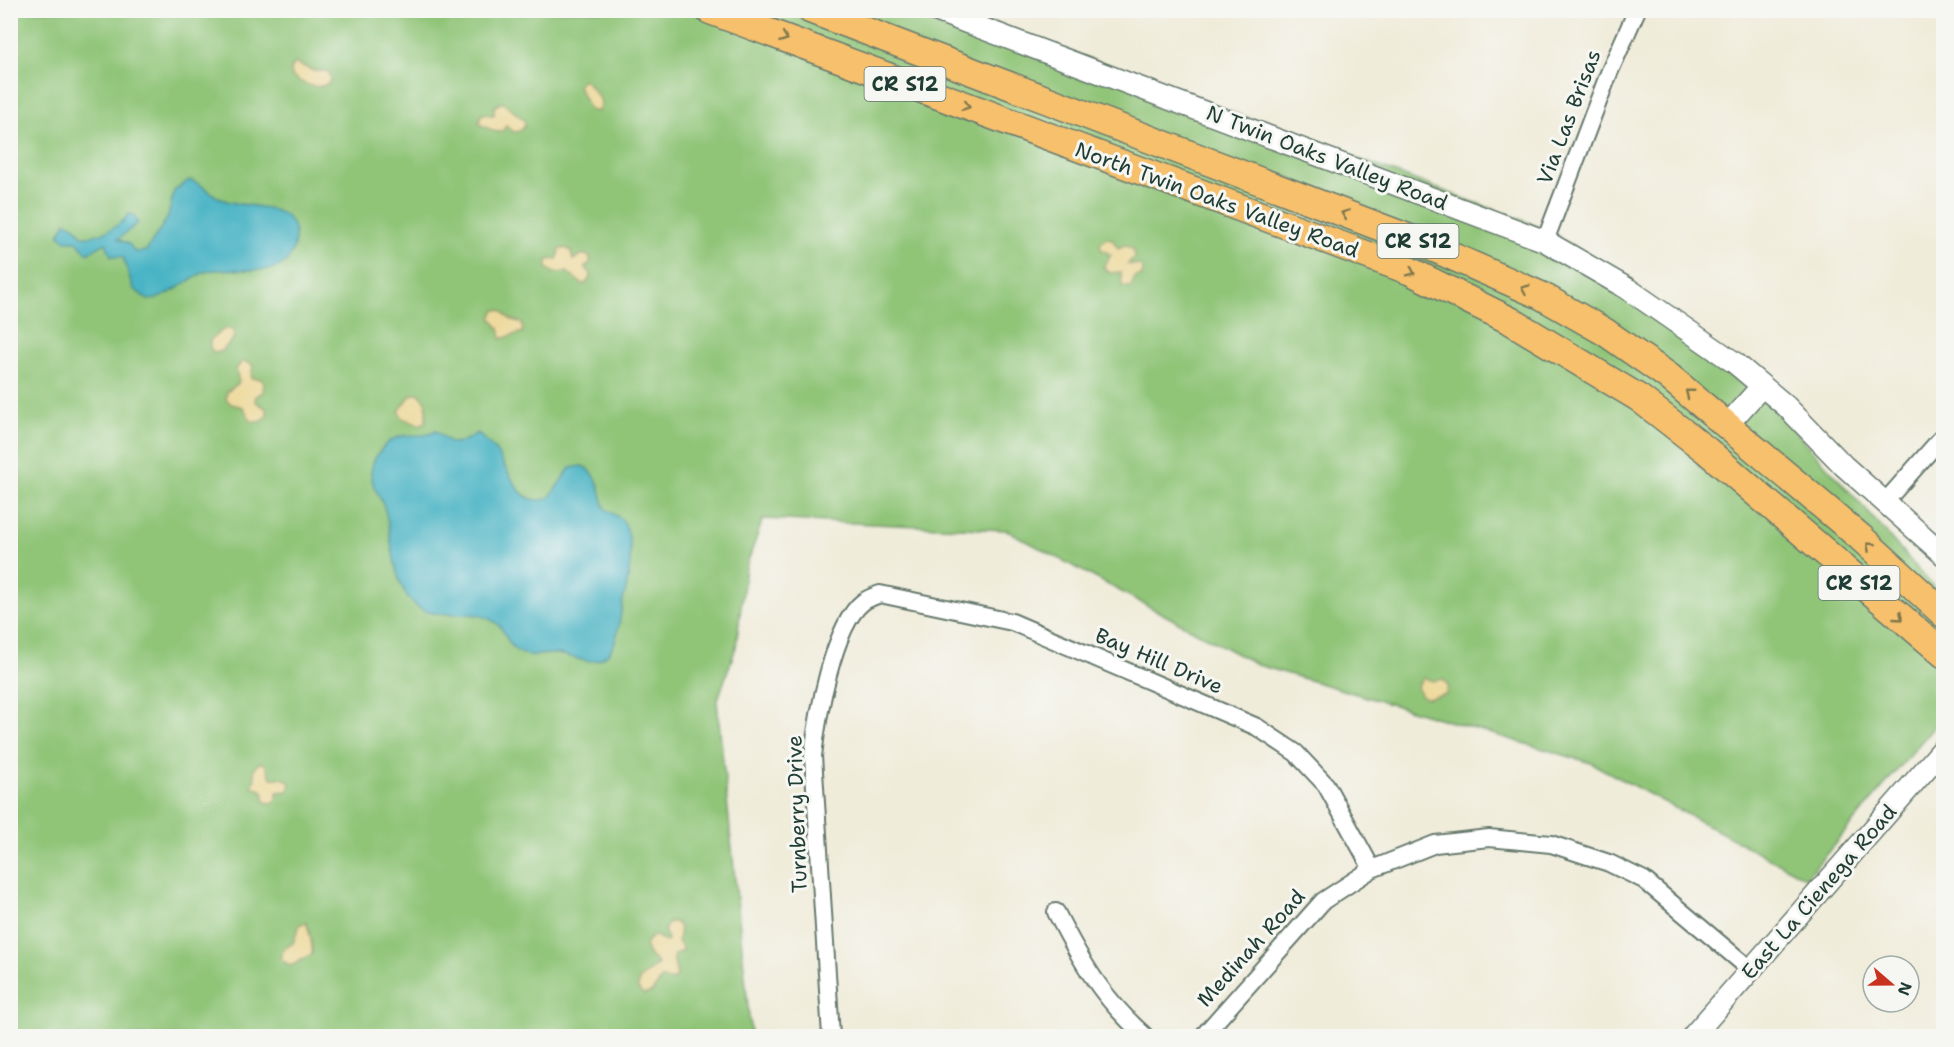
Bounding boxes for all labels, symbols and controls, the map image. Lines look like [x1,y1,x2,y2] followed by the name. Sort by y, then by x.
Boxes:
[778,31,788,44] one-way arrow
[1530,45,1608,189] street label: Via Las Brisas
[864,67,946,101] road number: CR S12
[960,99,971,112] one-way arrow
[1202,99,1452,217] street label: N Twin Oaks Valley Road
[1071,136,1363,264] street label: North Twin Oaks Valley Road
[1340,208,1351,221] one-way arrow
[1378,224,1458,258] road number: CR S12
[1405,265,1416,277] one-way arrow
[1520,284,1531,296] one-way arrow
[1685,389,1696,400] one-way arrow
[1866,542,1876,553] one-way arrow
[1818,566,1900,600] road number: CR S12
[1892,610,1903,621] one-way arrow
[1091,621,1227,701] street label: Bay Hill Drive
[780,735,814,893] street label: Turnberry Drive
[1735,798,1903,986] street label: East La Cienega Road
[1191,883,1311,1013] street label: Medinah Road
[1861,954,1921,1014] north arrow
[1893,979,1917,999] text: N

